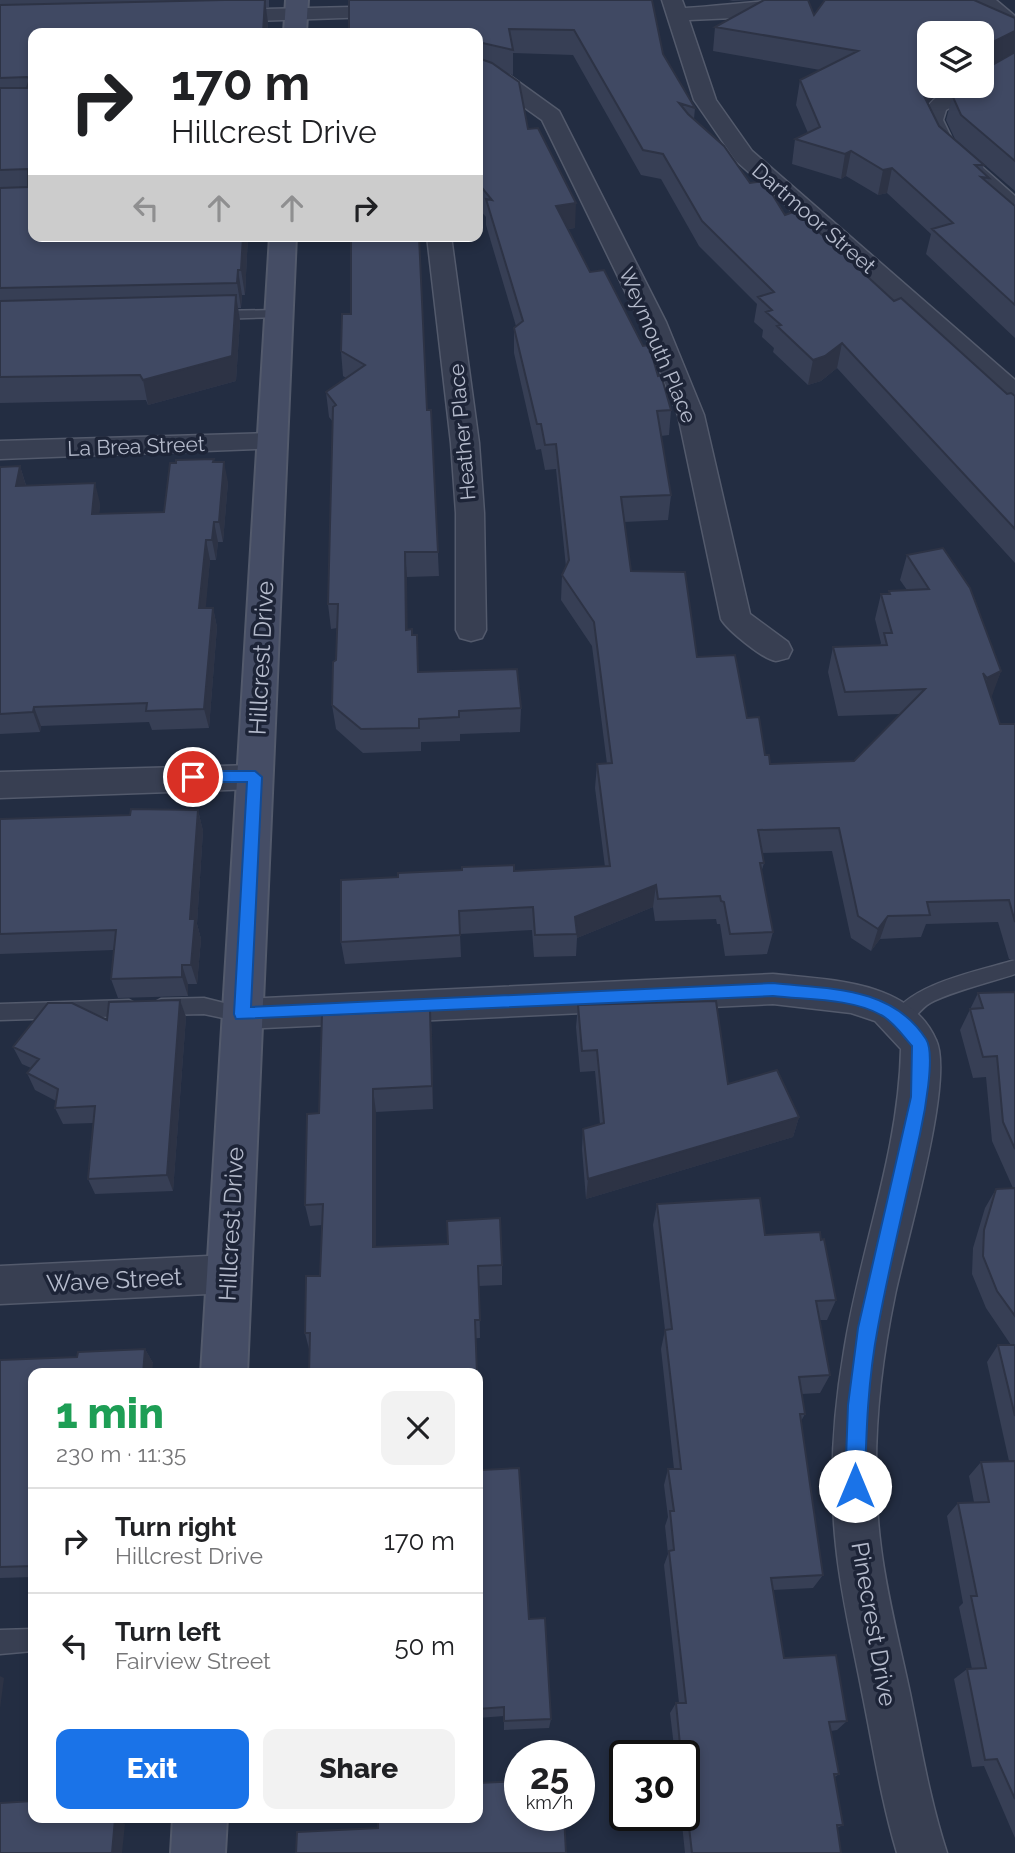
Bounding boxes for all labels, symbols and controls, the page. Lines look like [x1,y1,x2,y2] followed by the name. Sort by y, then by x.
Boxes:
[917,21,994,98] map controls
[917,21,994,98] button: layers
[171,54,310,111] text: 170 m
[56,56,147,147] icon: right
[171,113,377,150] text: Hillcrest Drive
[747,158,881,278] street label: Dartmoor Street
[127,189,165,227] icon: left
[200,189,238,227] icon: ahead
[273,189,311,227] icon: ahead
[346,189,384,227] icon: right
[614,263,702,427] street label: Weymouth Place
[444,363,480,501] street label: Heather Place
[67,431,205,461] street label: La Brea Street
[242,580,280,736] street label: Hillcrest Drive
[163,747,223,807] pin
[174,758,212,796] icon: arrive
[212,1146,250,1302] street label: Hillcrest Drive
[46,1262,182,1298] street label: Wave Street
[56,1389,164,1438] text: 1 min
[381,1391,455,1465] button: close
[56,1440,186,1467] text: 230 m · 11:35
[818,1449,892,1523] position arrow
[115,1512,236,1542] text: Turn right
[56,1522,94,1560] icon: right
[384,1526,455,1556] text: 170 m
[845,1539,903,1709] street label: Pinecrest Drive
[115,1542,263,1569] text: Hillcrest Drive
[115,1617,221,1647] text: Turn left
[56,1627,94,1665] icon: left
[394,1631,455,1661] text: 50 m
[115,1647,271,1674] text: Fairview Street
[56,1729,249,1809] button: Exit
[263,1729,455,1809] button: Share
[609,1740,700,1831] speed limit sign: 30
[530,1756,569,1797] text: 25
[526,1792,573,1813] text: km/h

